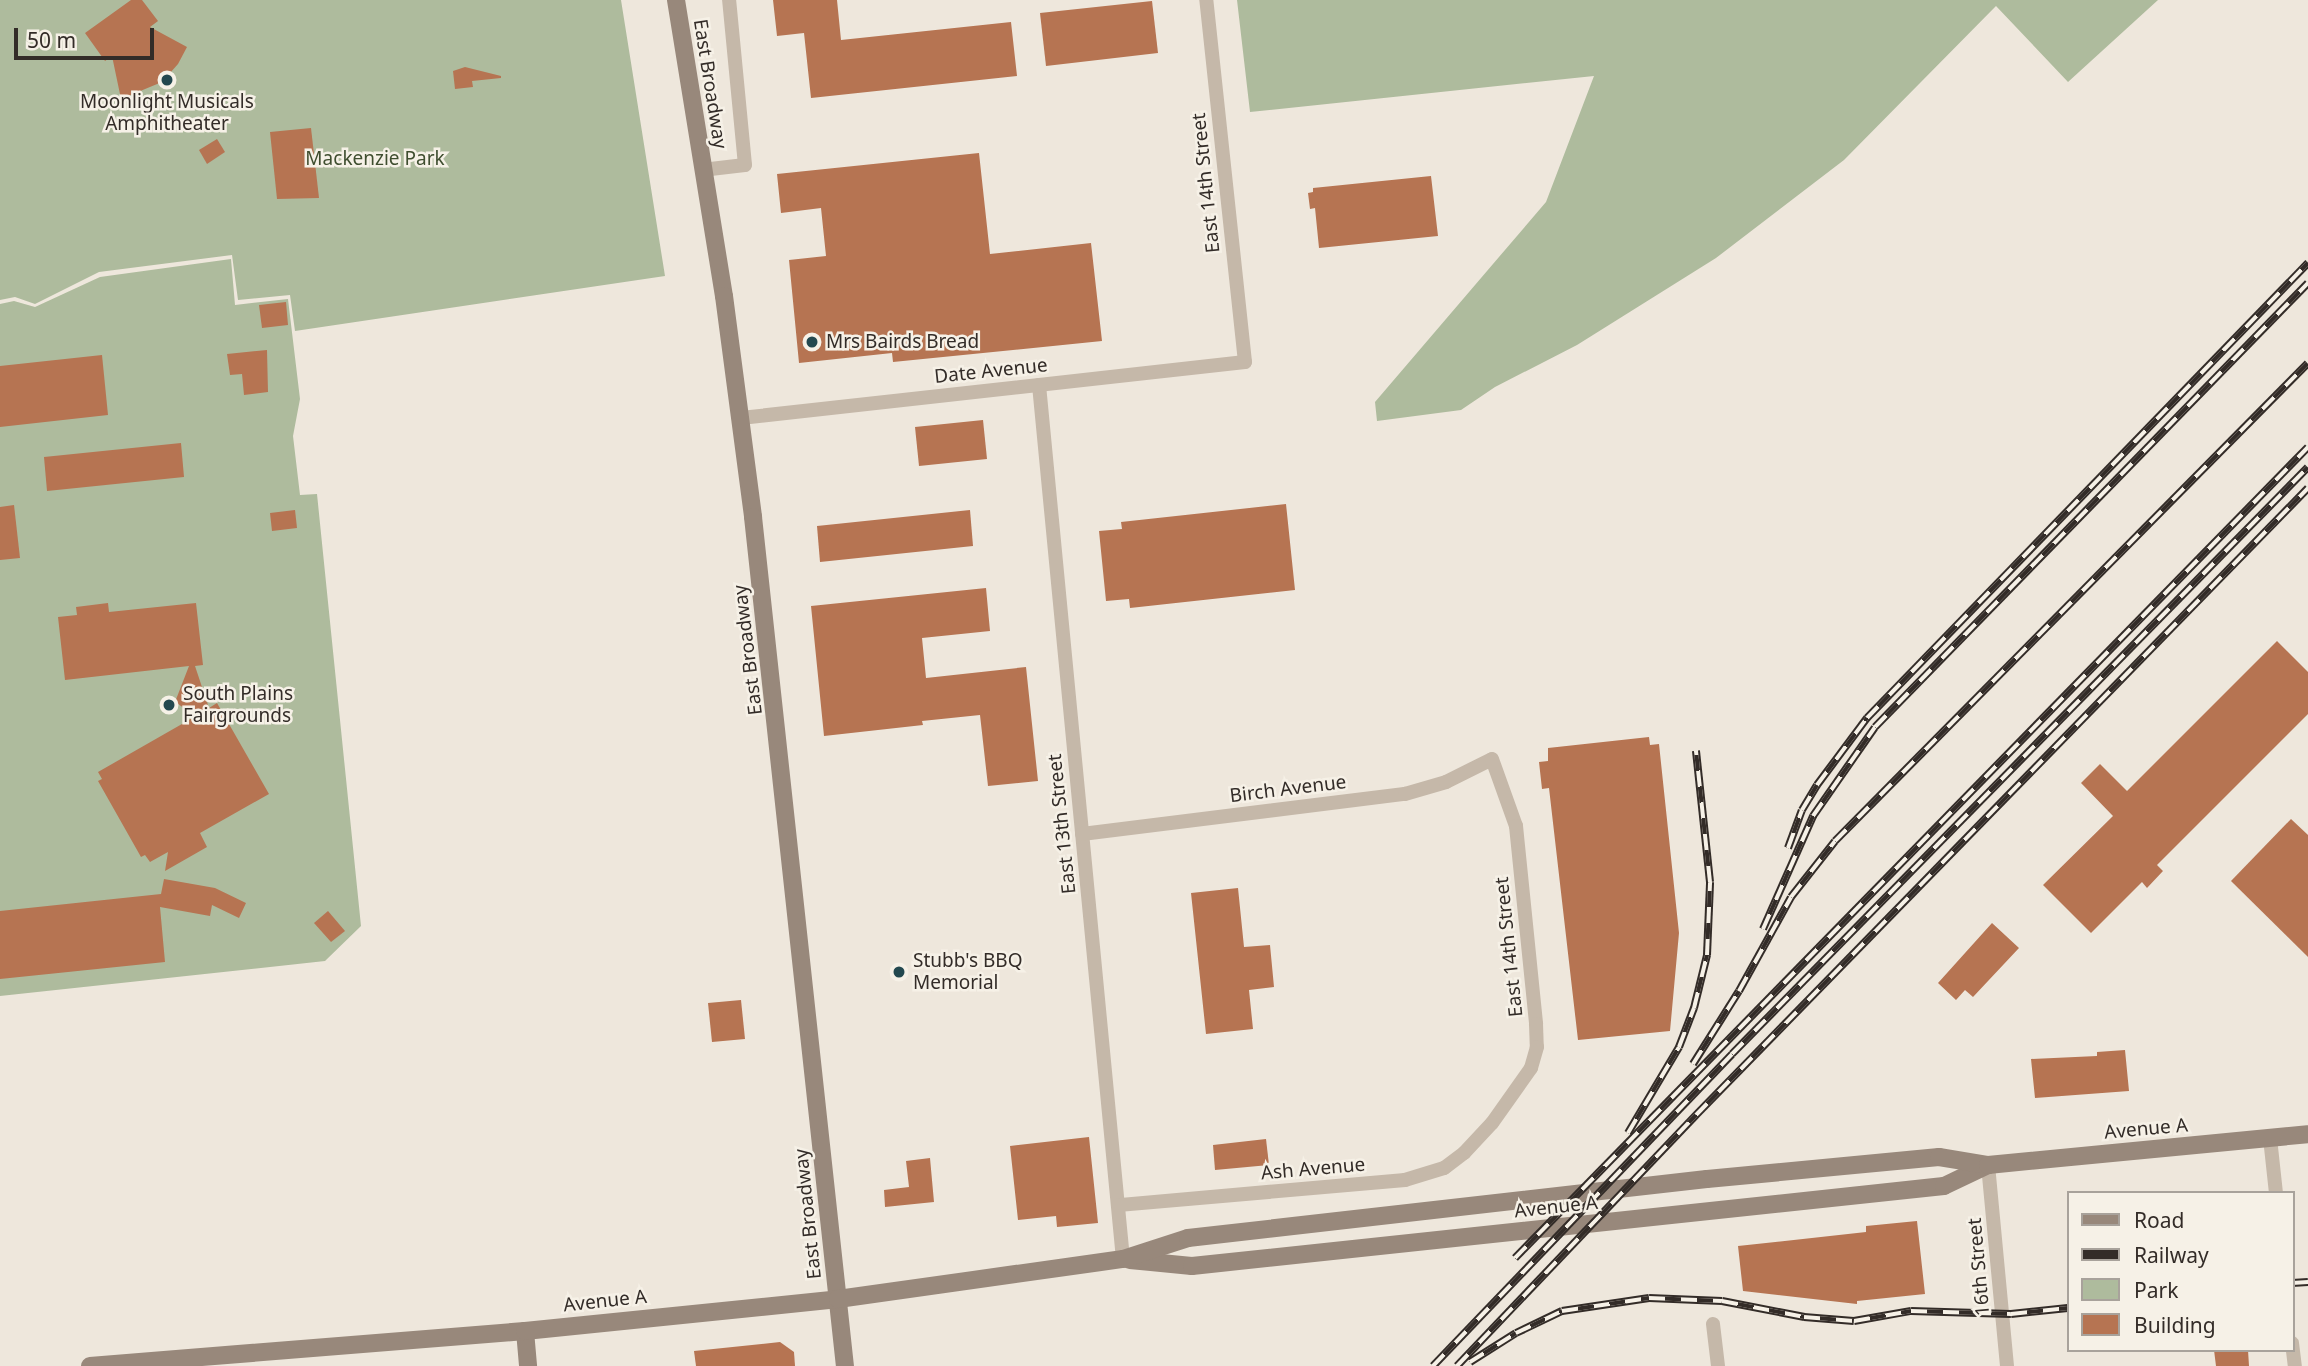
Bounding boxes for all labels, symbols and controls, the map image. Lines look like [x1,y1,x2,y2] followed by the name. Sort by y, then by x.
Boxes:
[18,14,158,58] scale bar
[688,17,732,151] street label: East Broadway
[27,26,76,54] text: 50 m
[159,72,175,88] marker: Moonlight Musicals Amphitheater
[80,91,254,135] place label: Moonlight Musicals Amphitheater
[1187,112,1225,254] street label: East 14th Street
[305,148,445,170] park label: Mackenzie Park
[826,331,979,353] place label: Mrs Bairds Bread
[804,334,820,350] marker: Mrs Bairds Bread
[933,354,1049,388] street label: Date Avenue
[729,584,767,716] street label: East Broadway
[183,683,293,727] place label: South Plains Fairgrounds
[161,697,177,713] marker: South Plains Fairgrounds
[1043,753,1081,895] street label: East 13th Street
[1228,771,1348,807] street label: Birch Avenue
[1490,876,1528,1018] street label: East 14th Street
[913,950,1022,994] place label: Stubb's BBQ Memorial
[891,964,907,980] marker: Stubb's BBQ Memorial
[2103,1114,2189,1144] street label: Avenue A
[790,1148,826,1280] street label: East Broadway
[1260,1153,1366,1185] street label: Ash Avenue
[1513,1191,1599,1223] street label: Avenue A
[2066,1191,2294,1352] legend
[2134,1206,2184,1234] text: Road
[1963,1217,1995,1317] street label: 16th Street
[2134,1241,2209,1269] text: Railway
[2134,1276,2178,1304] text: Park
[562,1285,648,1317] street label: Avenue A
[2134,1311,2216,1339] text: Building

